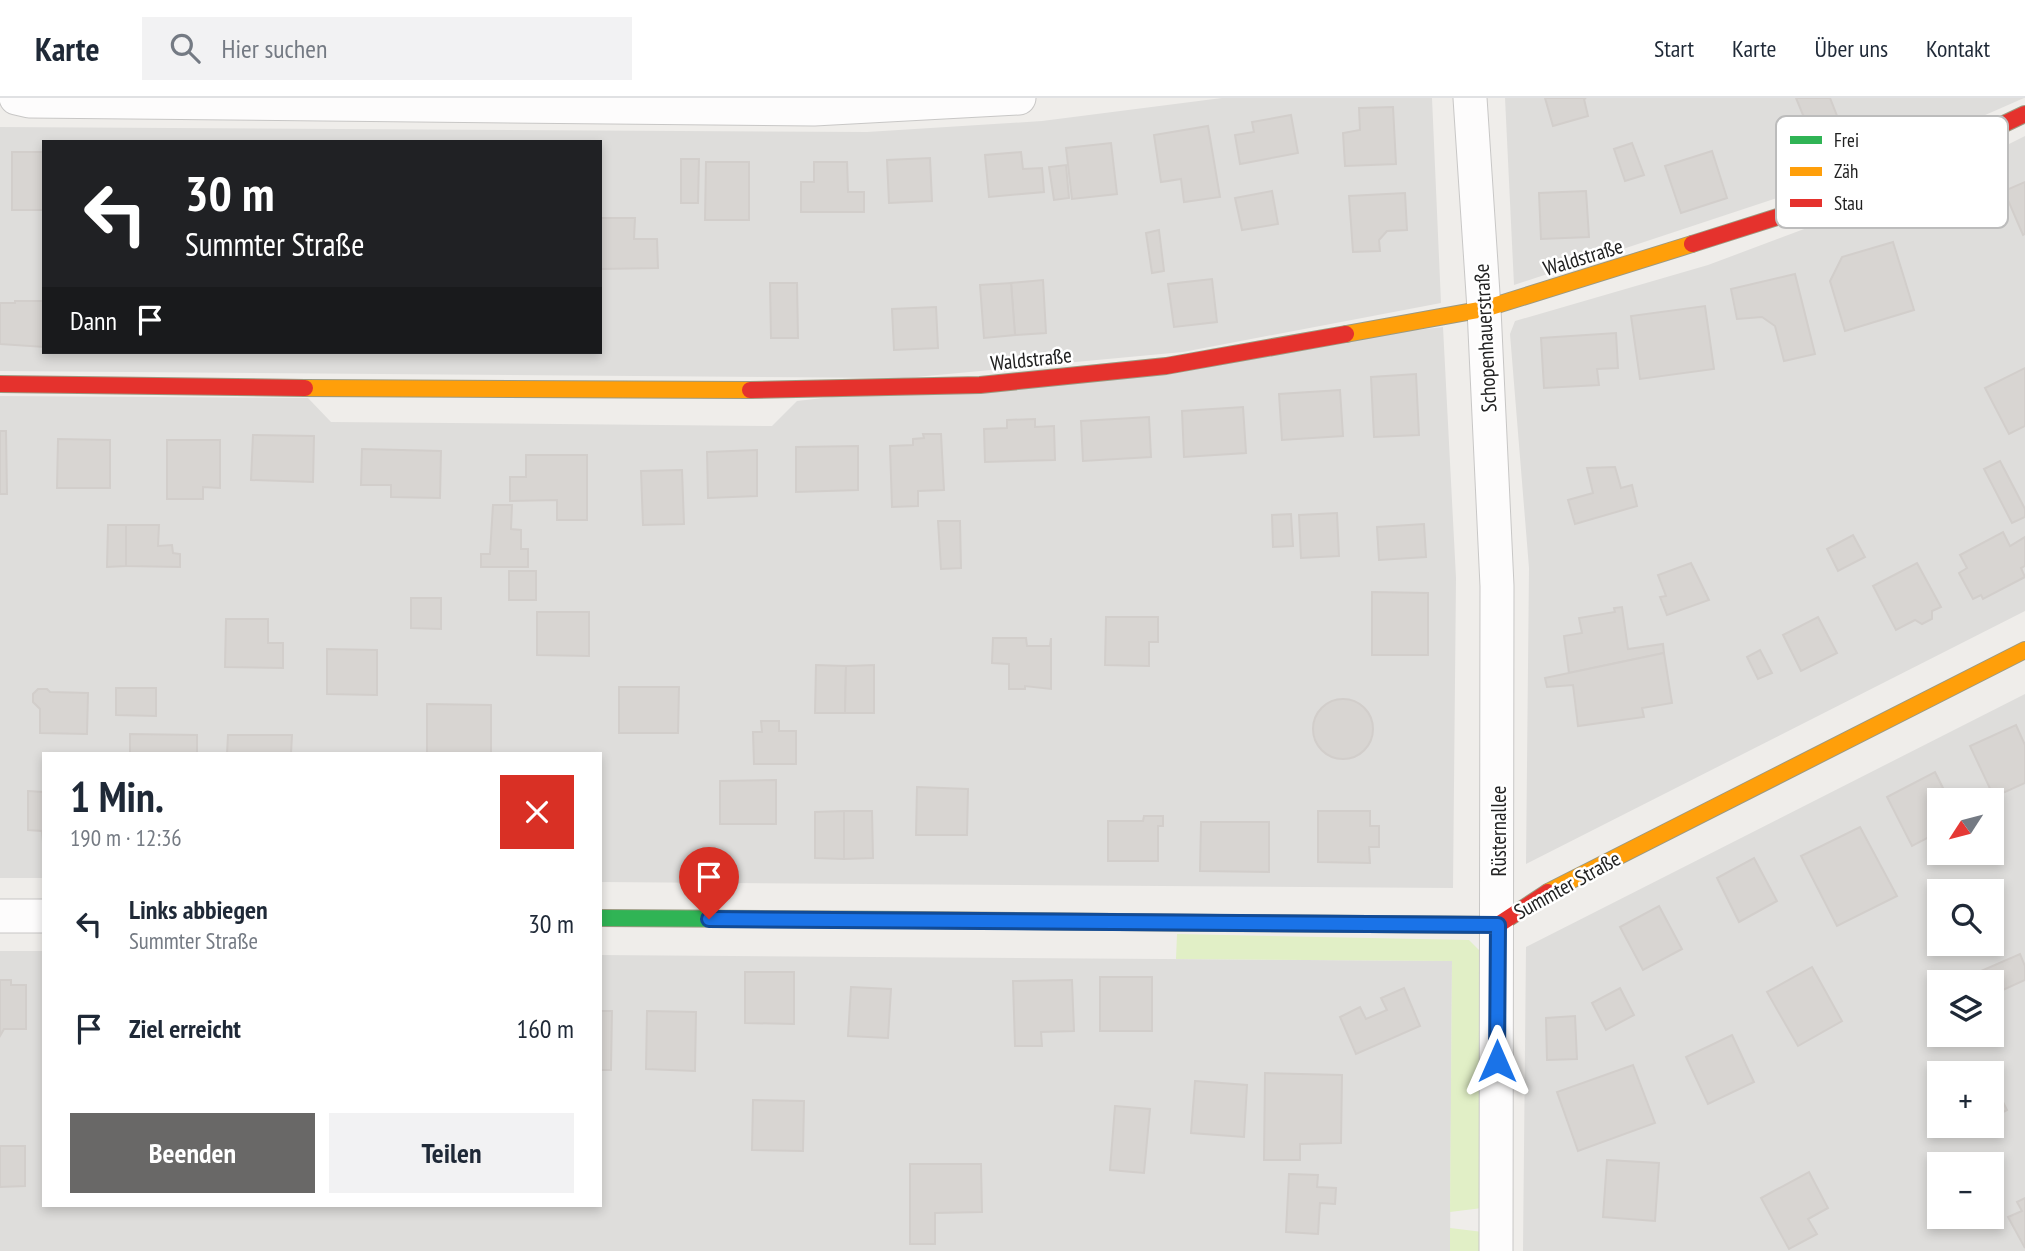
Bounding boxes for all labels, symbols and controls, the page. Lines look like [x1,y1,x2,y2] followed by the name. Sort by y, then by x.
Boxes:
[142,17,632,80] search box
[35,27,100,70] text: Karte
[166,29,204,67] icon: search
[222,32,327,65] text: Hier suchen
[1654,33,1694,64] text: Start
[1732,33,1777,64] text: Karte
[1815,33,1888,64] text: Über uns
[1926,33,1990,64] text: Kontakt
[1776,116,2008,228] legend
[1834,128,1859,152] text: Frei
[1834,159,1858,183] text: Zäh
[185,161,274,225] text: 30 m
[70,168,161,259] icon: left
[1834,191,1863,215] text: Stau
[185,223,364,265] text: Summter Straße
[1540,232,1626,282] street label: Waldstraße
[1468,263,1502,413] street label: Schopenhauerstraße
[131,301,169,339] icon: arrive
[70,304,117,337] text: Dann
[989,341,1073,377] street label: Waldstraße
[70,769,164,824] text: 1 Min.
[500,775,574,849] button: close
[1485,786,1512,876] street label: Rüsternallee
[1927,788,2004,864] north arrow
[1927,788,2004,1229] map controls
[70,823,182,852] text: 190 m · 12:36
[1509,845,1625,925] street label: Summter Straße
[679,847,739,919] pin
[690,858,728,896] icon: arrive
[1927,879,2004,956] button: search
[129,893,268,926] text: Links abbiegen
[70,905,108,943] icon: left
[528,907,574,940] text: 30 m
[129,926,258,955] text: Summter Straße
[1927,970,2004,1047] button: layers
[70,1010,108,1048] icon: arrive
[129,1012,241,1045] text: Ziel erreicht
[516,1012,574,1045] text: 160 m
[1460,1024,1534,1098] position arrow
[1927,1061,2004,1138] button: +
[70,1113,315,1193] button: Beenden
[329,1113,574,1193] button: Teilen
[1927,1152,2004,1229] button: −

